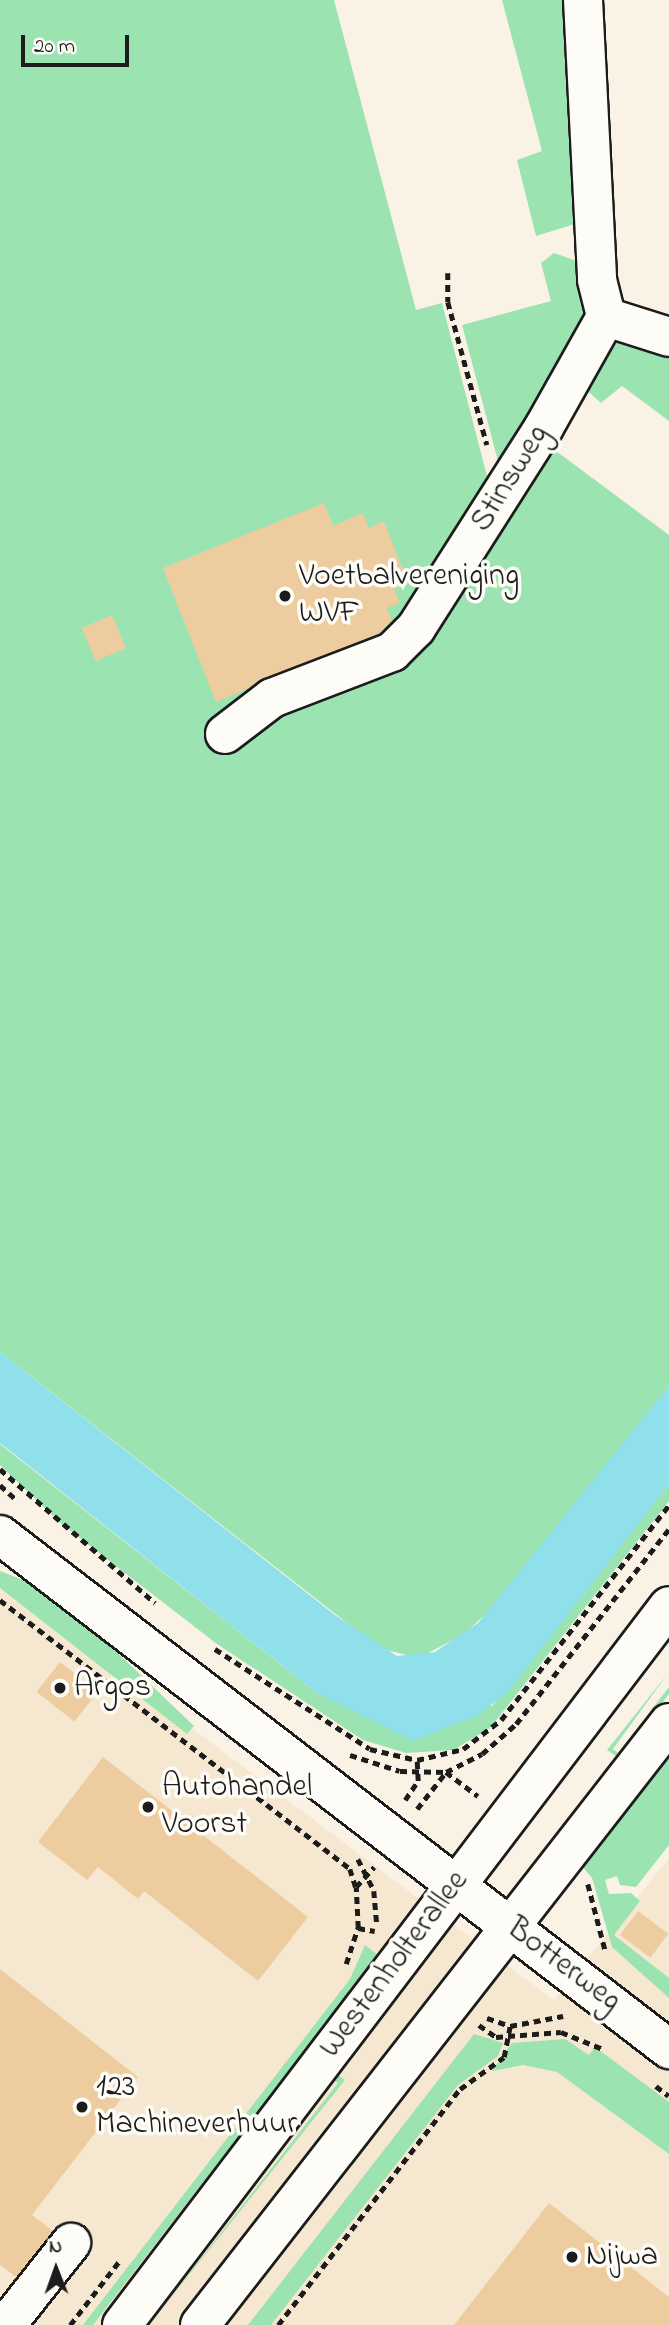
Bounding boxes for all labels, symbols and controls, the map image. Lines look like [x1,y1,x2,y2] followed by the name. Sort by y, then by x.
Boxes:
[24,21,133,65] scale bar
[34,32,75,62] text: 20 m
[463,418,559,540] street label: Stinsweg
[299,559,519,634] place label: Voetbalvereniging WVF
[277,588,293,604] marker: Voetbalvereniging WVF
[74,1669,151,1707] place label: Argos
[52,1680,68,1696] marker: Argos
[162,1770,312,1845] place label: Autohandel Voorst
[140,1799,156,1815] marker: Autohandel Voorst
[312,1864,478,2066] street label: Westenholterallee
[498,1910,628,2022] street label: Botterweg
[96,2070,297,2145] place label: 123 Machineverhuur
[74,2099,90,2115] marker: 123 Machineverhuur
[21,2234,91,2304] north arrow
[49,2234,62,2261] text: N
[586,2238,658,2276] place label: Nijwa
[564,2249,580,2265] marker: Nijwa

